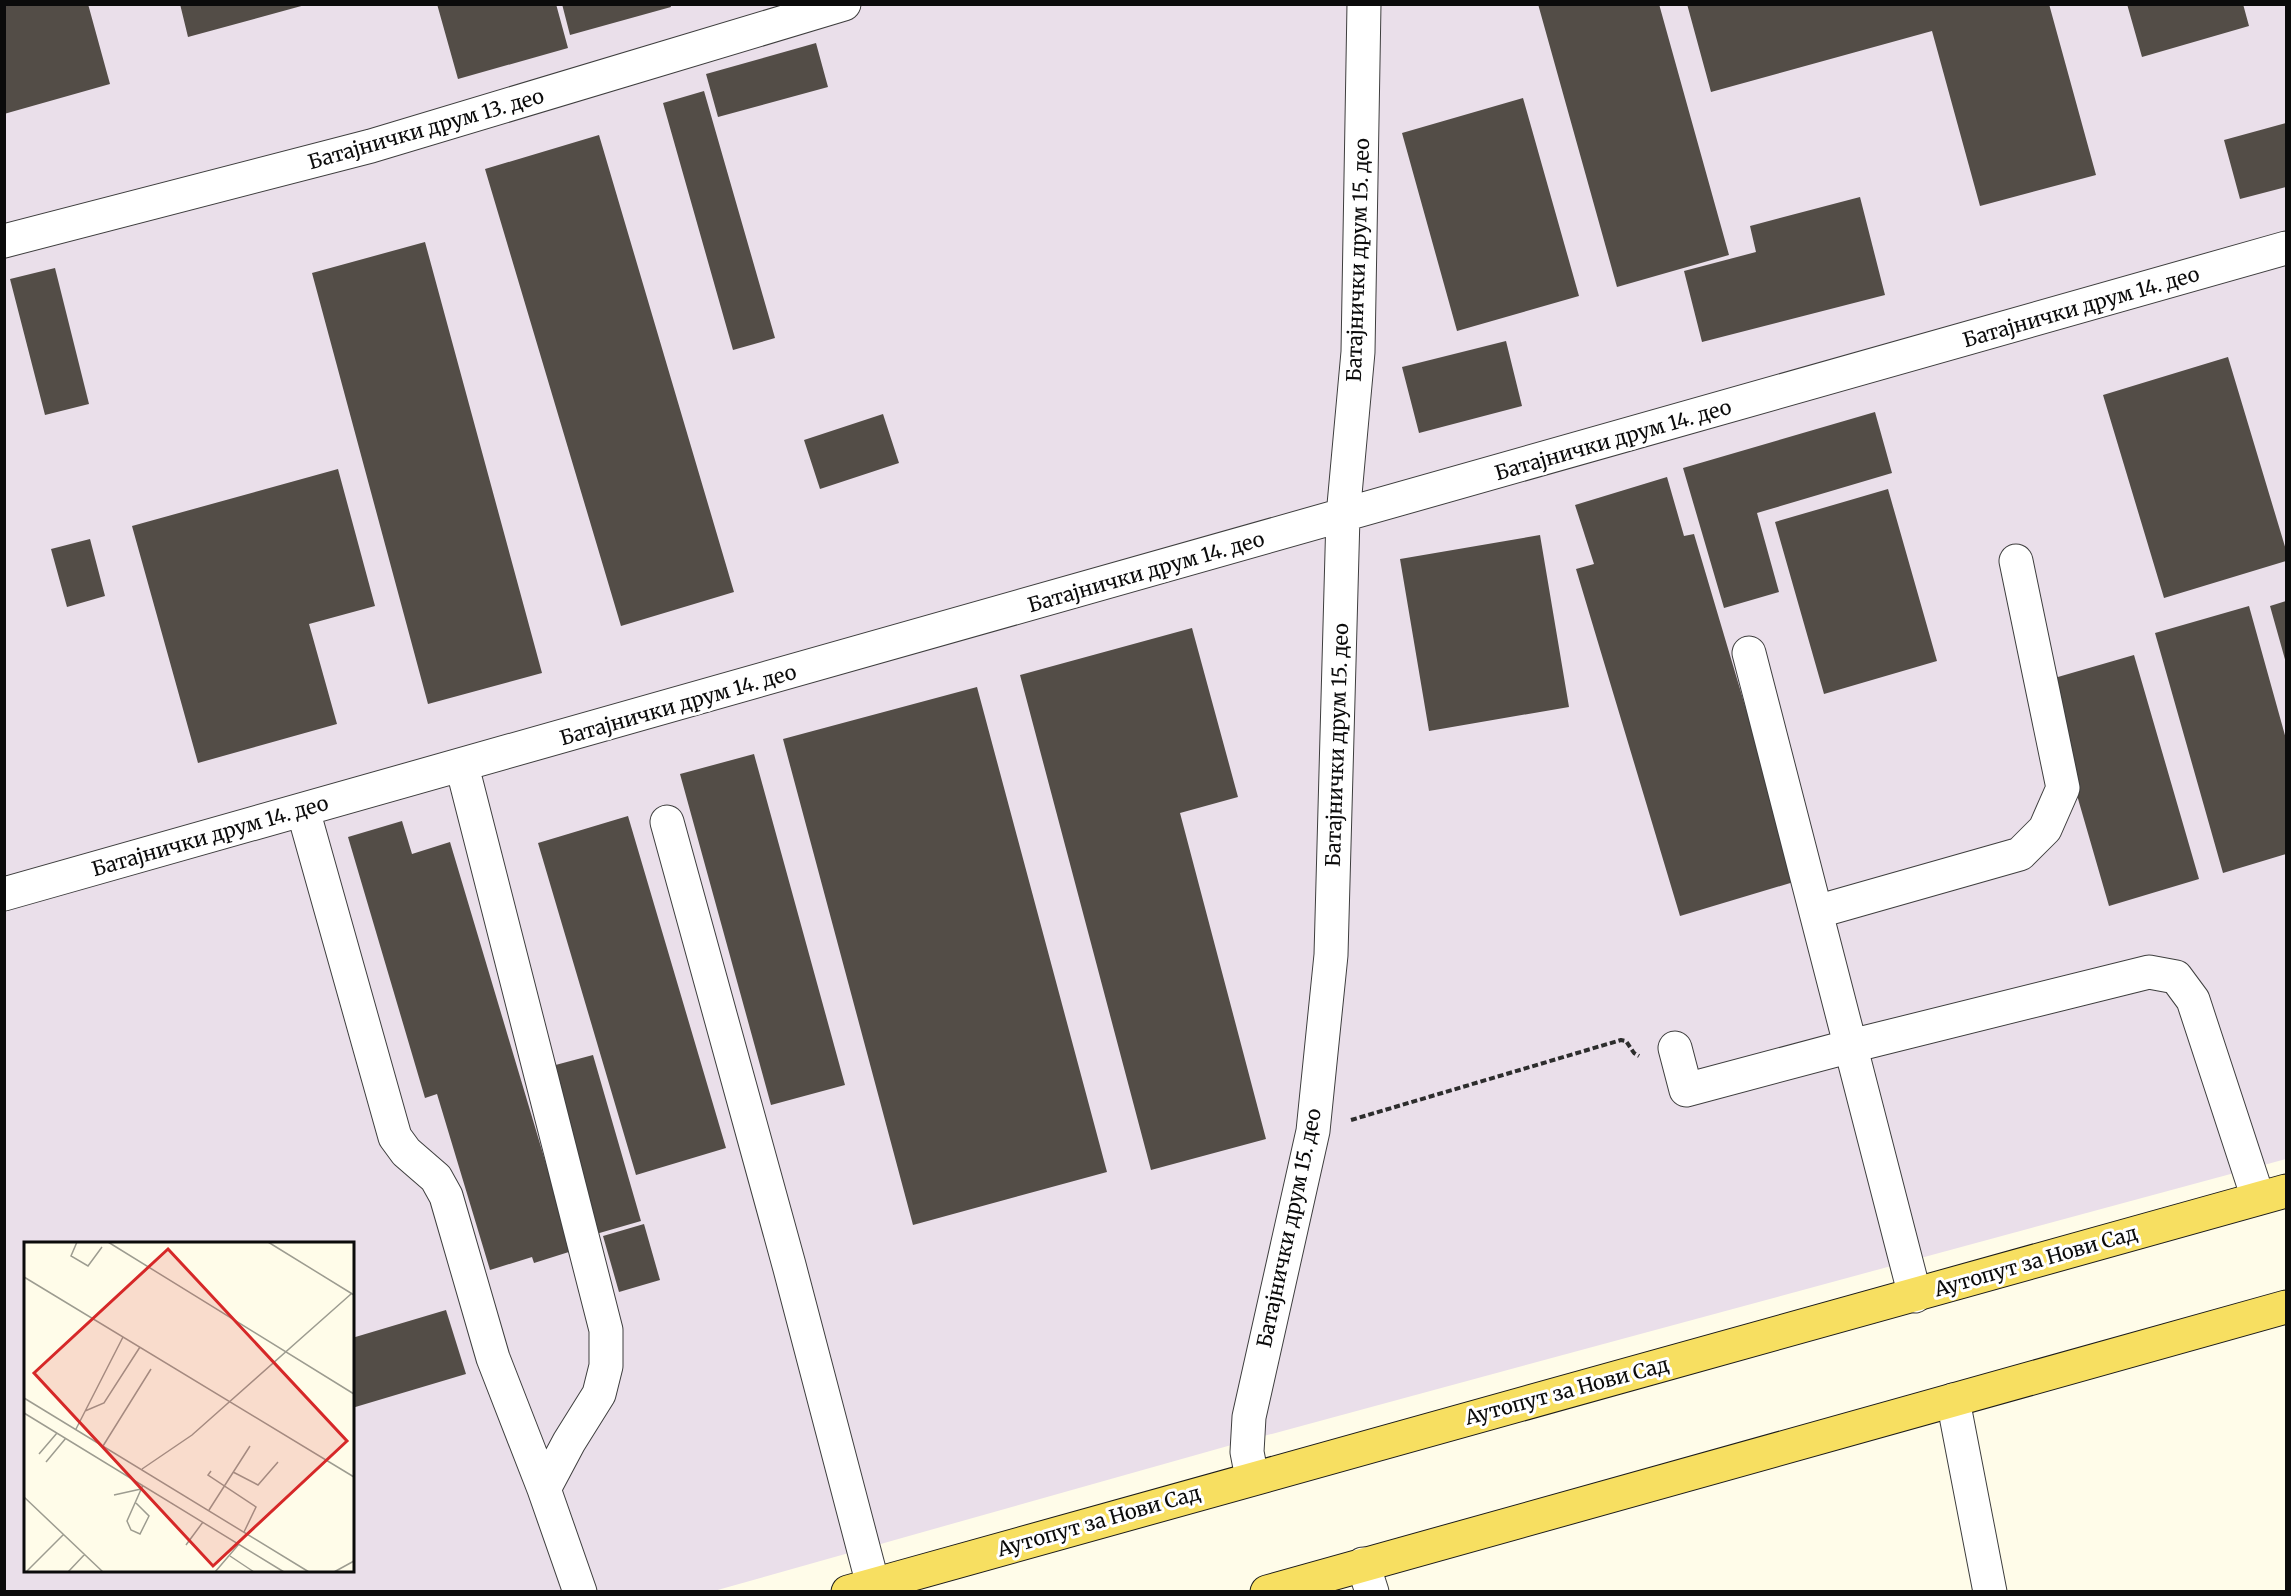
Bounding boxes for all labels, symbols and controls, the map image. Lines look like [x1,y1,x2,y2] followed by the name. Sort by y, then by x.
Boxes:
[305,83,547,174] street label: Батајнички друм 13. део
[1341,137,1374,382] street label: Батајнички друм 15. део
[1960,261,2202,352] street label: Батајнички друм 14. део
[1492,394,1734,485] street label: Батајнички друм 14. део
[1025,526,1267,617] street label: Батајнички друм 14. део
[1320,622,1353,867] street label: Батајнички друм 15. део
[557,659,799,750] street label: Батајнички друм 14. део
[89,790,331,881] street label: Батајнички друм 14. део
[1251,1106,1326,1350] street label: Батајнички друм 15. део
[1930,1220,2140,1302] street label: Аутопут за Нови Сад
[24,1242,354,1572] inset map
[1461,1351,1672,1430] street label: Аутопут за Нови Сад
[993,1480,1203,1562] street label: Аутопут за Нови Сад

